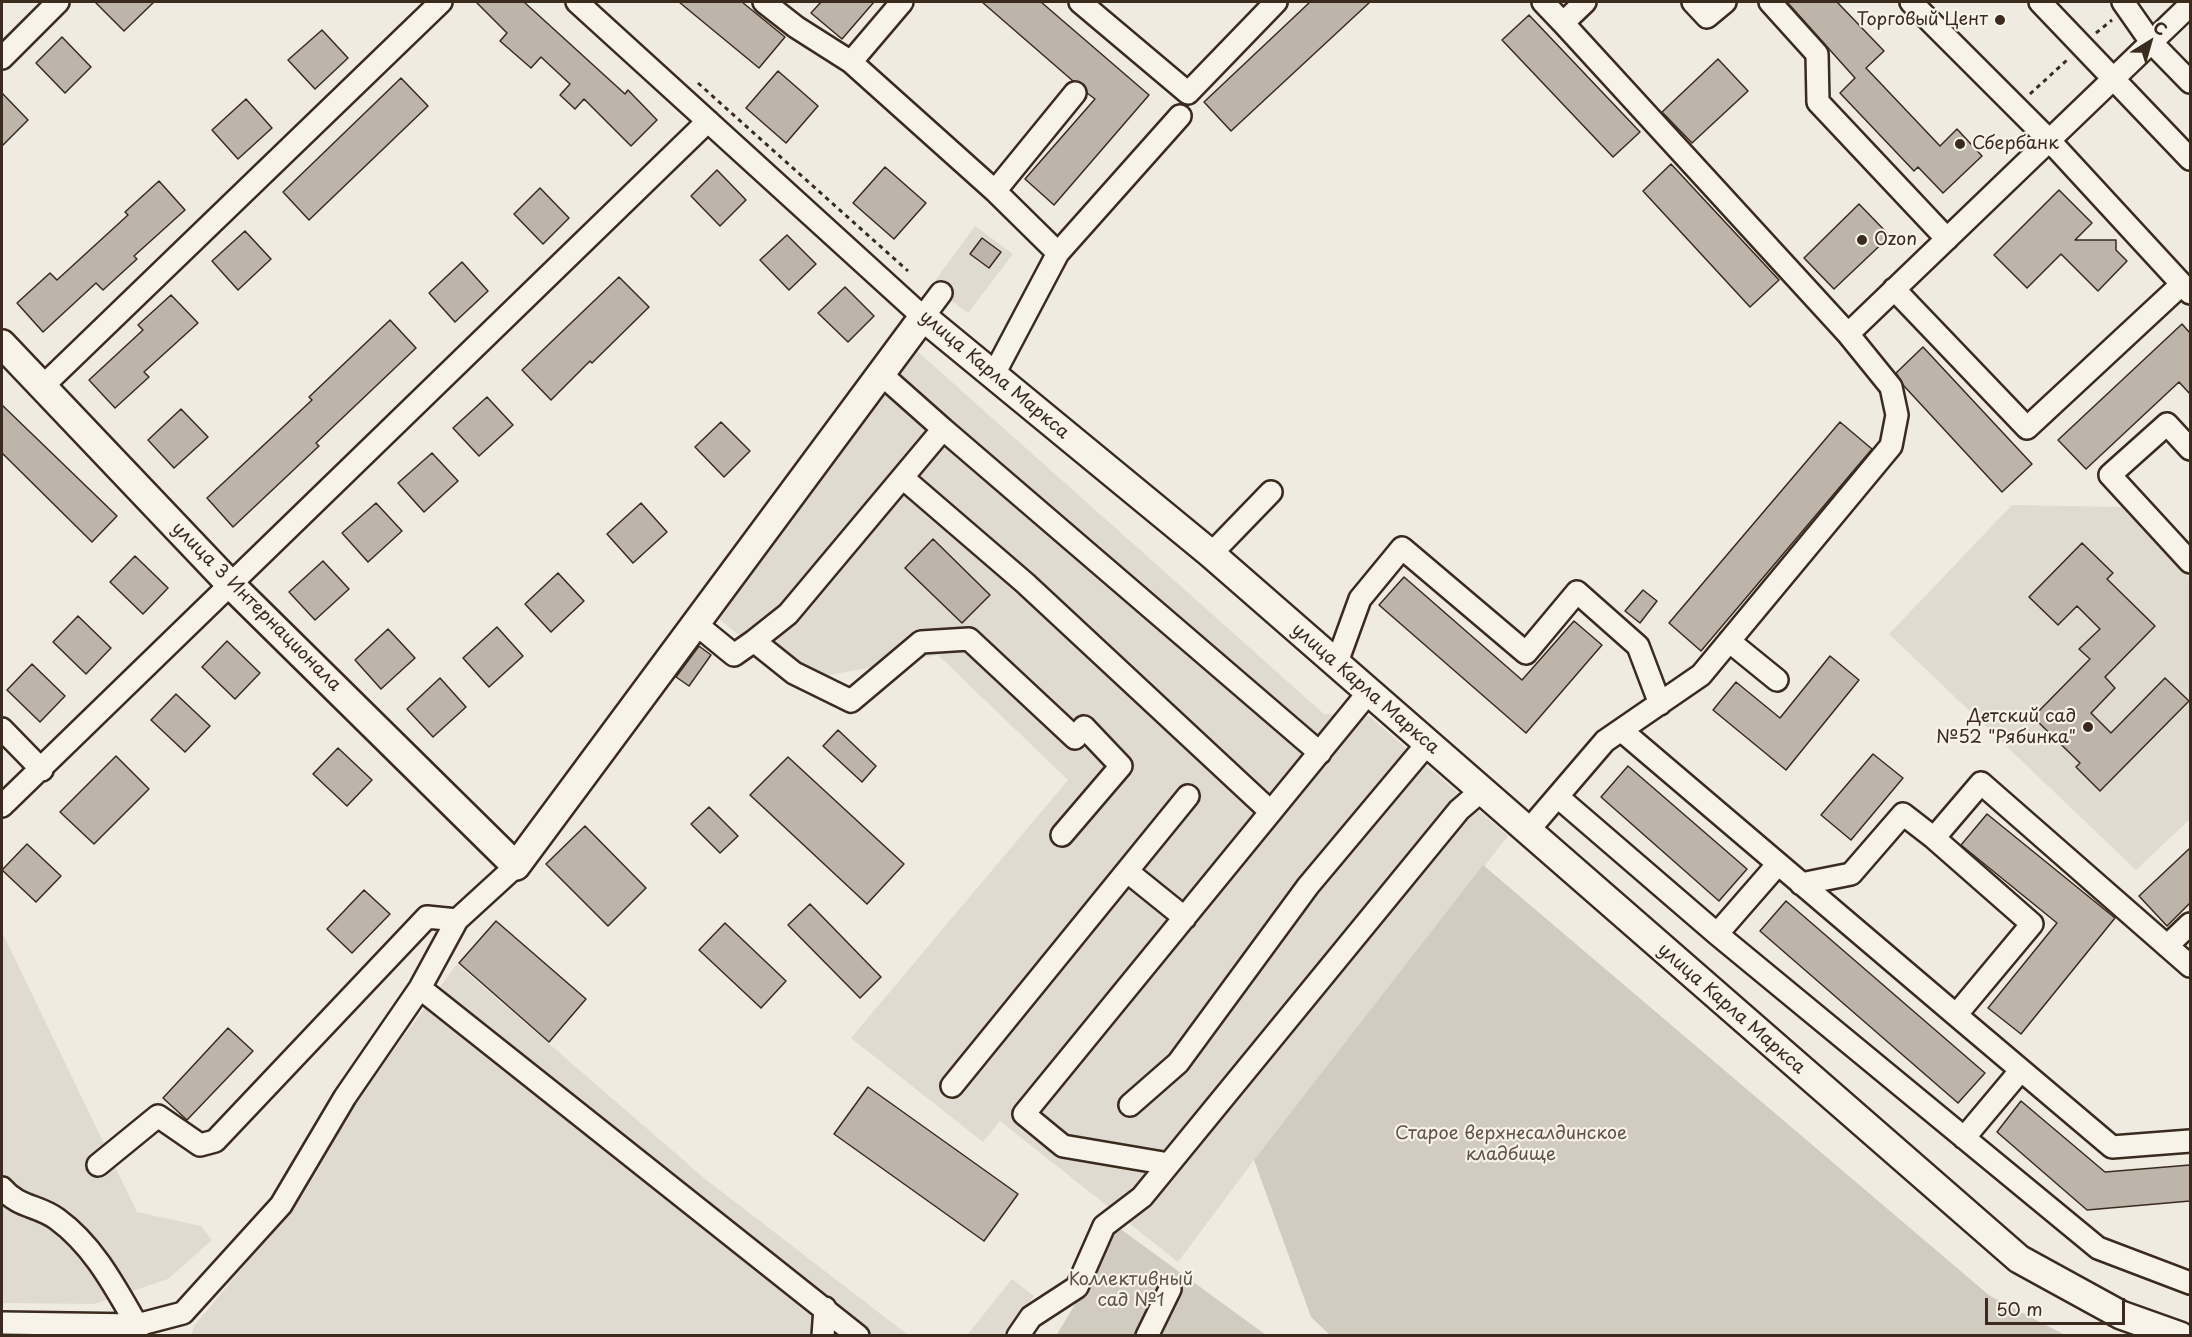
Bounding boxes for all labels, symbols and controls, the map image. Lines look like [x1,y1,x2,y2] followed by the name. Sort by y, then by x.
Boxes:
[1857,9,1988,31] place label: Торговый Цент
[2120,12,2180,72] north arrow
[1993,13,2007,27] marker: Торговый Цент
[2149,14,2173,41] text: С
[1972,133,2059,155] place label: Сбербанк
[1953,137,1967,151] marker: Сбербанк
[1874,229,1917,251] place label: Ozon
[1855,233,1869,247] marker: Ozon
[915,306,1073,444] street label: улица Карла Маркса
[167,518,345,696] street label: улица 3 Интернационала
[1287,619,1443,759] street label: улица Карла Маркса
[1936,706,2076,748] place label: Детский сад №52 "Рябинка"
[2081,720,2095,734] marker: Детский сад №52 "Рябинка"
[1653,939,1809,1079] street label: улица Карла Маркса
[1395,1123,1627,1166] park label: Старое верхнесалдинское кладбище
[1069,1269,1193,1312] park label: Коллективный сад №1
[1988,1286,2128,1324] scale bar
[1996,1295,2043,1322] text: 50 m

